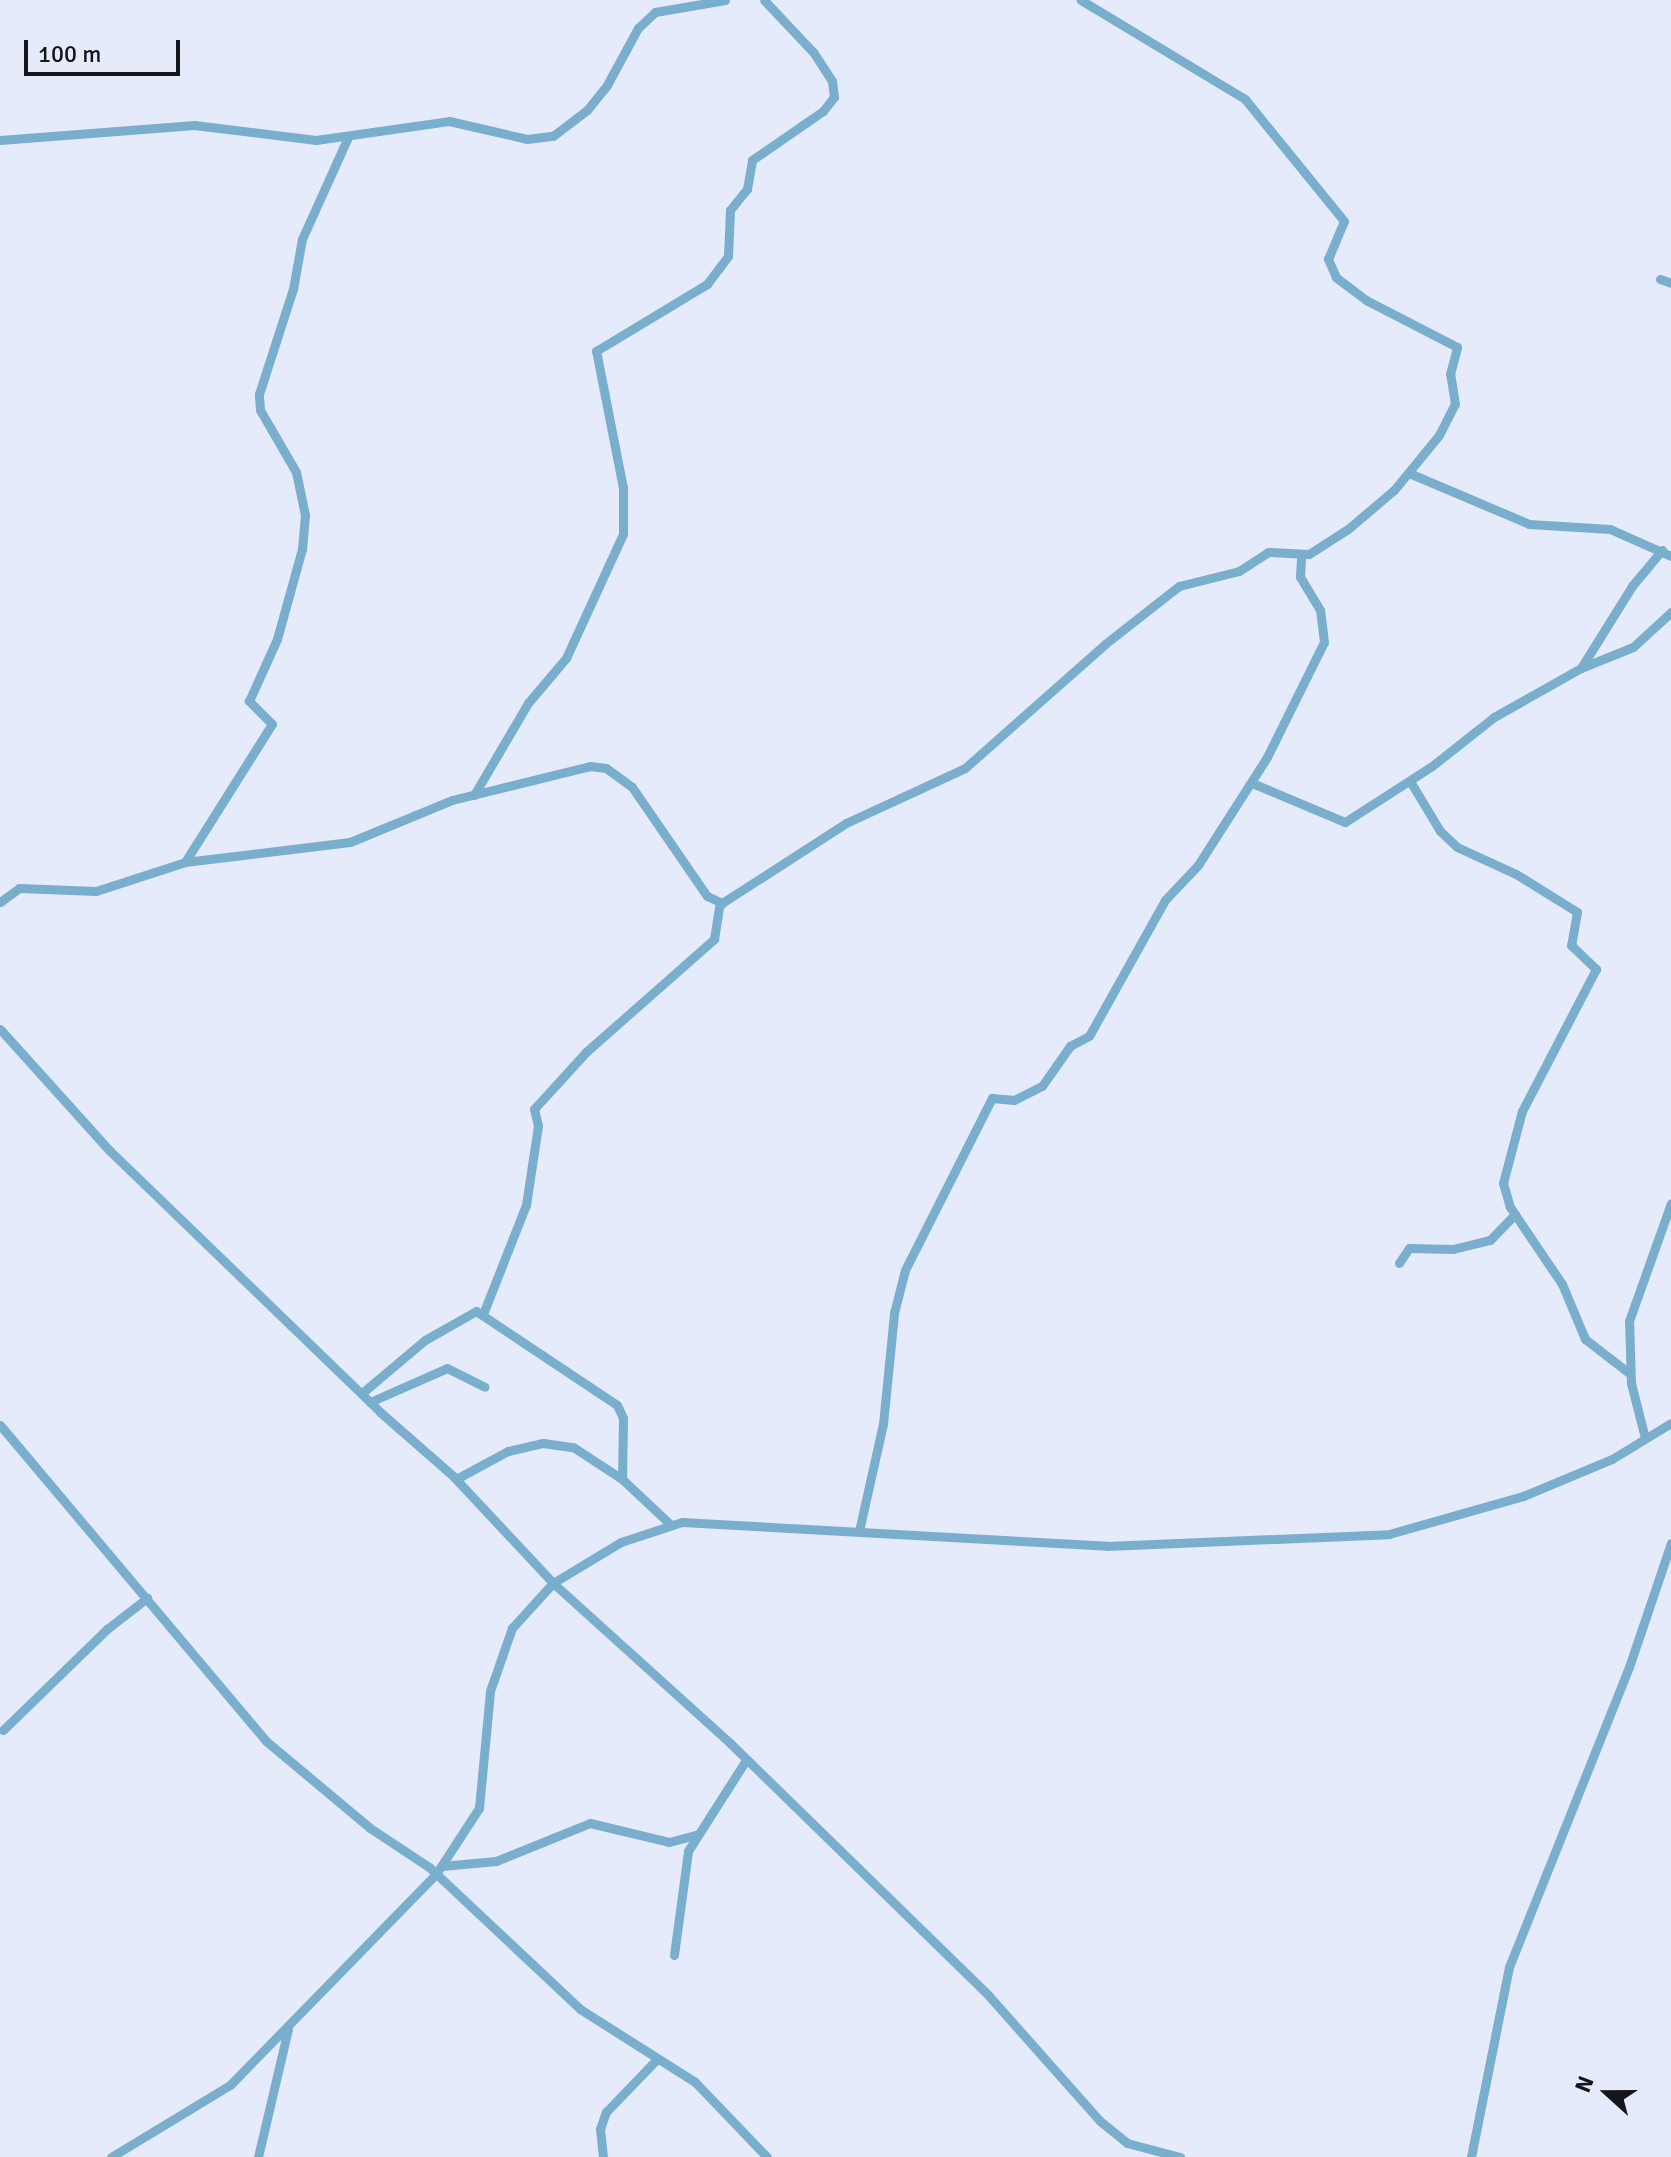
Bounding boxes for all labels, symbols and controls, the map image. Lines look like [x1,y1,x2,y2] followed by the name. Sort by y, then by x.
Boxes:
[28,24,184,74] scale bar
[38,39,101,69] text: 100 m
[1567,2053,1647,2133] north arrow
[1569,2072,1599,2096] text: N

